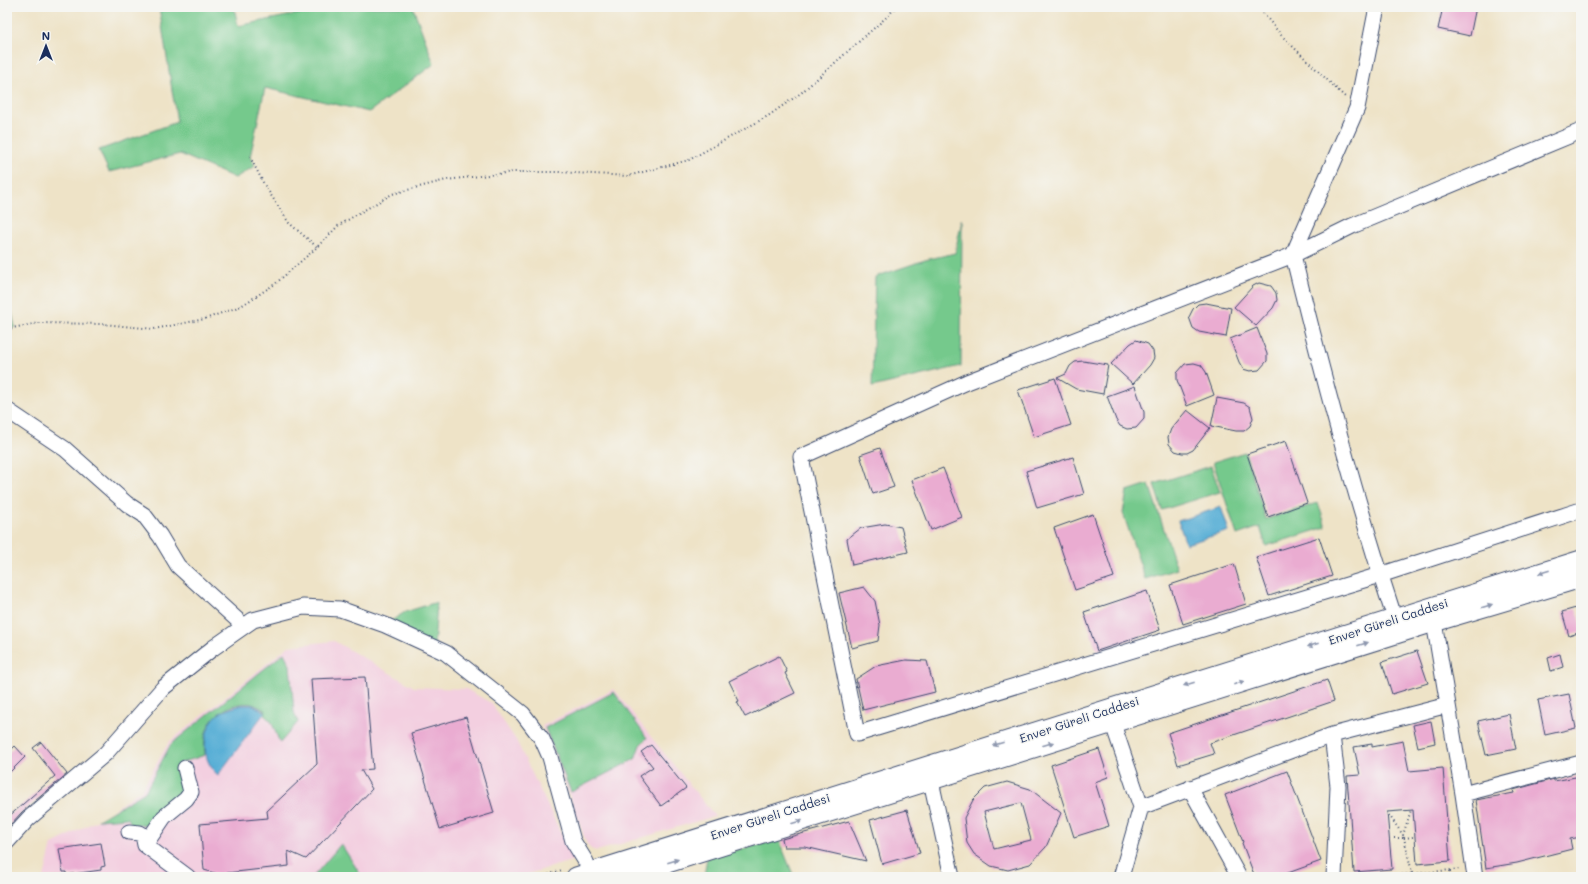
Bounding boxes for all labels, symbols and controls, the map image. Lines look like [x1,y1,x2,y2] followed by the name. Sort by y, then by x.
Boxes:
[26,26,66,66] north arrow
[42,28,50,43] text: N
[1537,569,1549,575] one-way arrow
[1326,594,1450,648] street label: Enver Güreli Caddesi
[1481,603,1493,609] one-way arrow
[1357,641,1369,647] one-way arrow
[1307,642,1319,648] one-way arrow
[1233,680,1245,686] one-way arrow
[1183,681,1195,687] one-way arrow
[1017,692,1141,746] street label: Enver Güreli Caddesi
[992,741,1004,747] one-way arrow
[1042,741,1054,747] one-way arrow
[708,789,832,843] street label: Enver Güreli Caddesi
[792,819,804,825] one-way arrow
[667,858,679,864] one-way arrow

